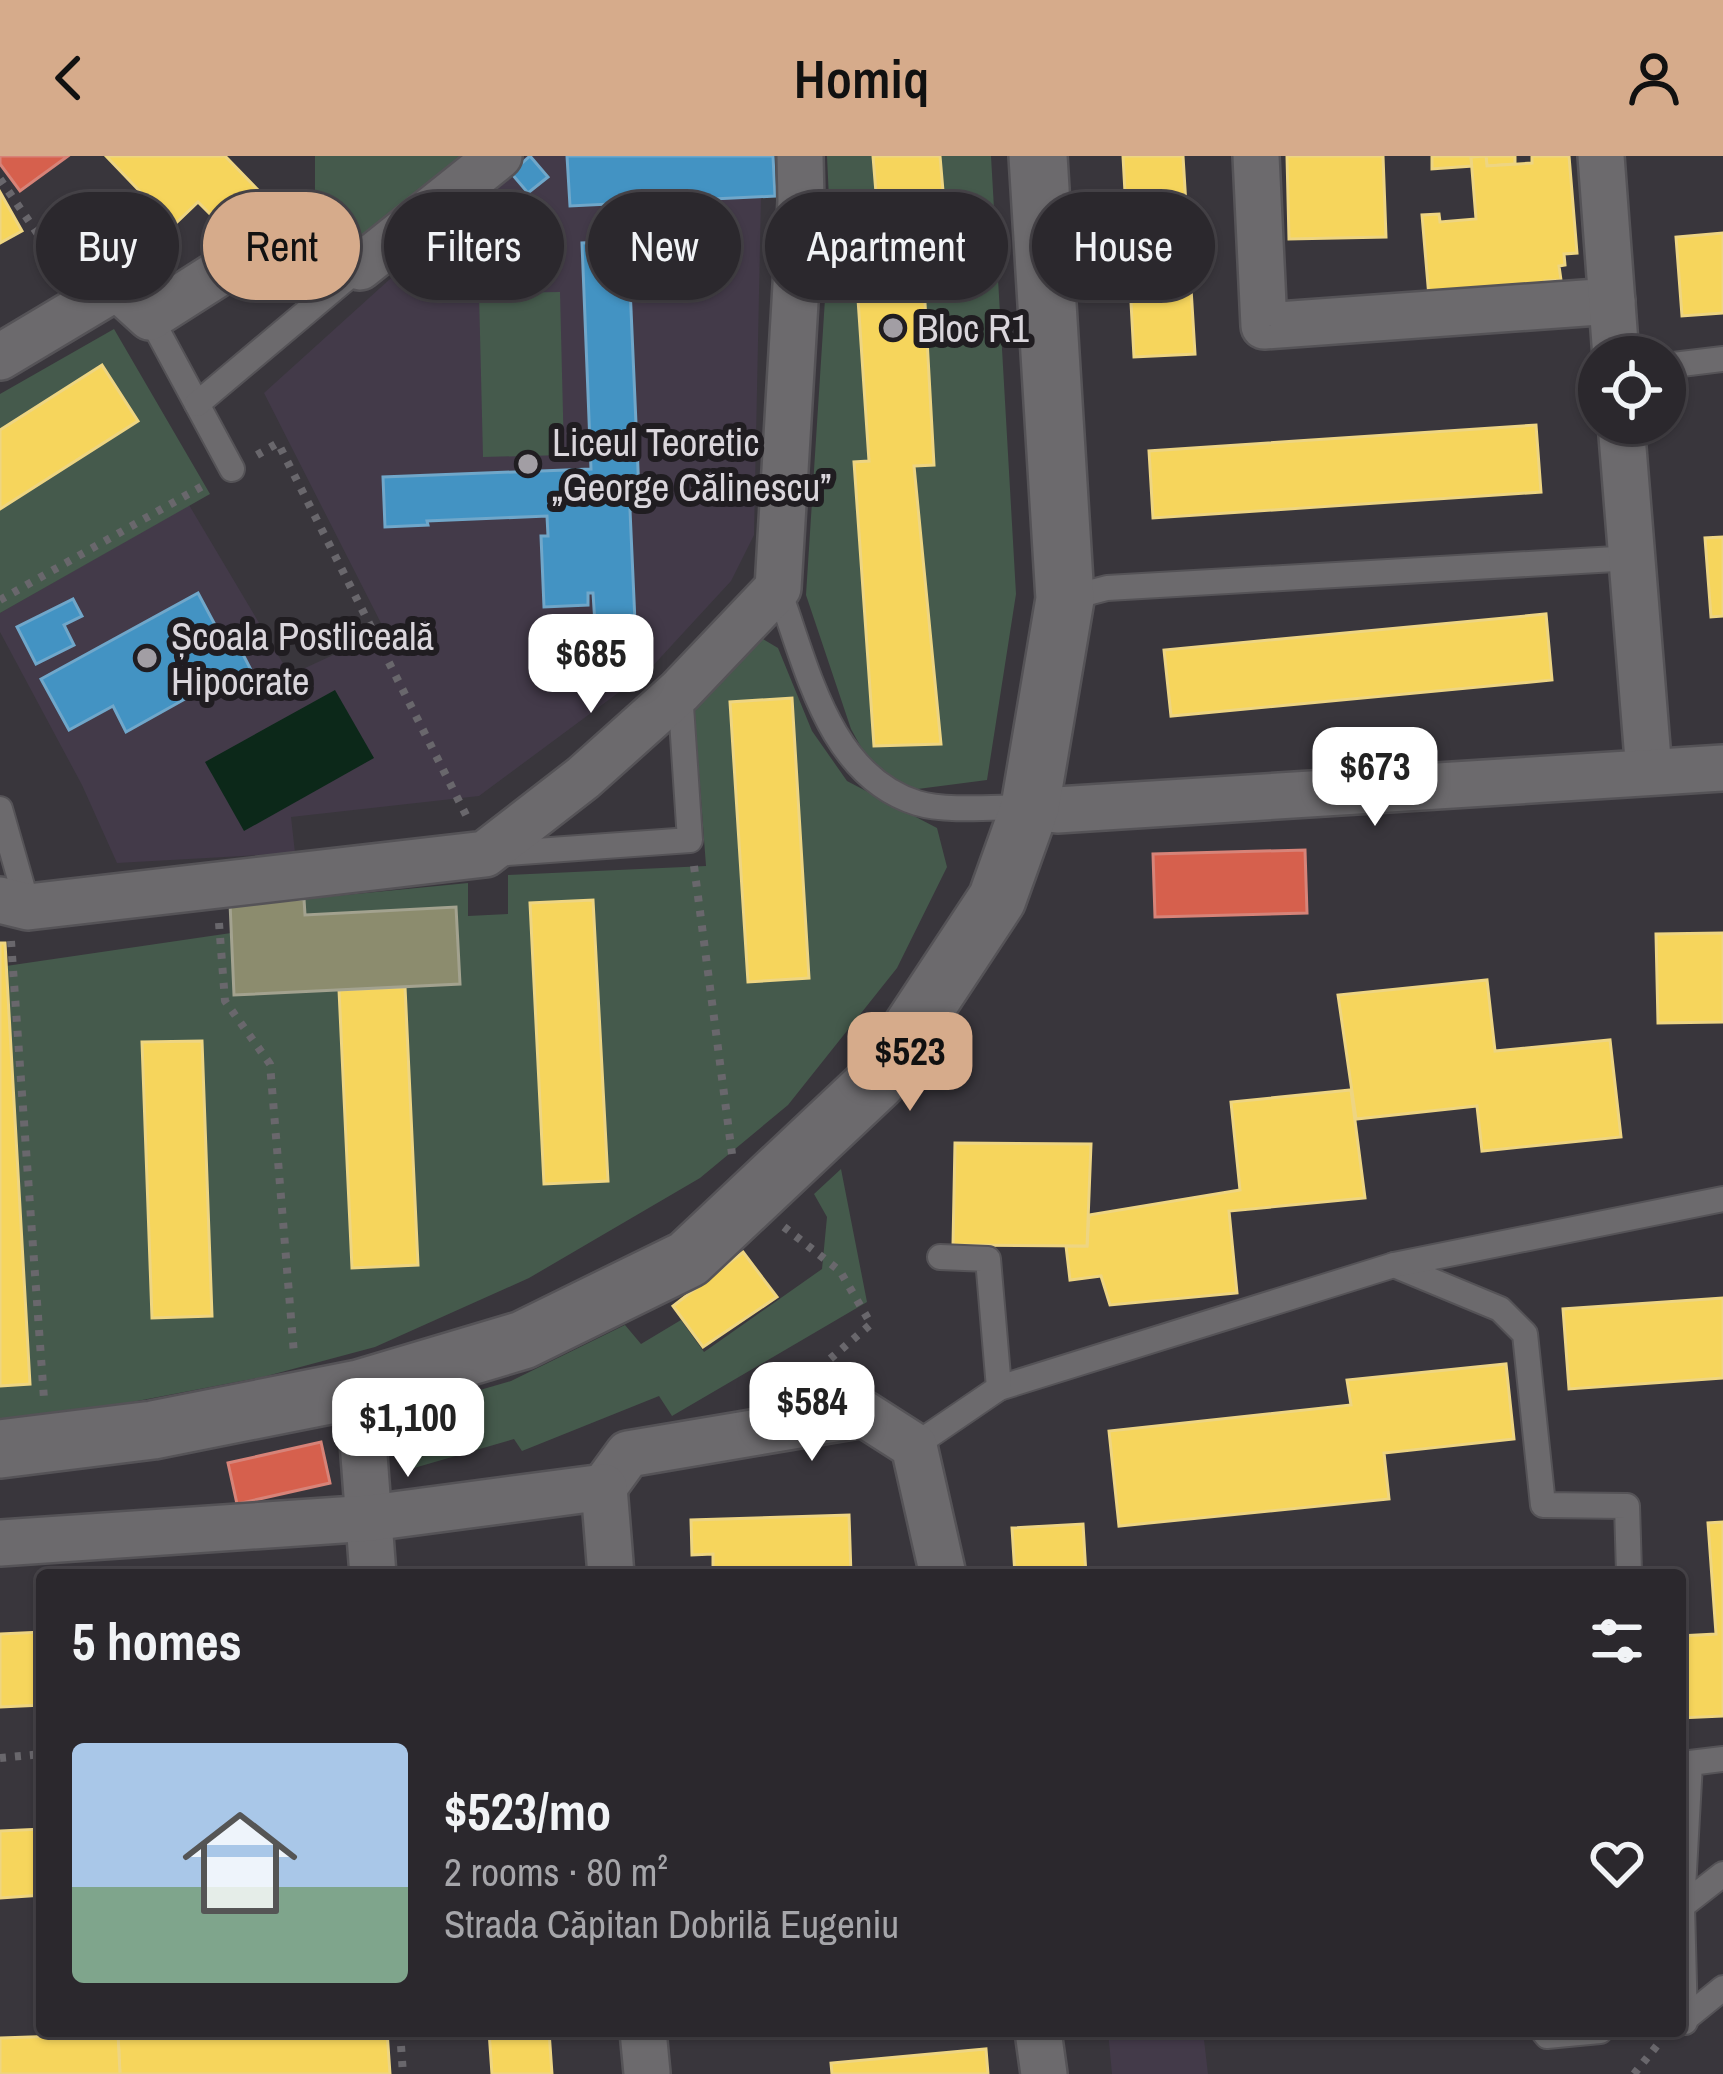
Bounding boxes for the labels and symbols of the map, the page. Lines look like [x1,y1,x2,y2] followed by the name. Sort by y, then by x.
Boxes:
[917,302,1029,354] place label: Bloc R1
[880,315,906,341] marker: Bloc R1
[552,416,831,513] place label: Liceul Teoretic „George Călinescu”
[515,451,541,477] marker: Liceul Teoretic „George Călinescu”
[171,610,434,707] place label: Școala Postliceală Hipocrate
[520,614,662,716] pin: $685
[134,645,160,671] marker: Școala Postliceală Hipocrate
[1304,727,1446,829] pin: $673
[839,1012,981,1114] pin: $523
[741,1362,883,1464] pin: $584
[310,1378,506,1480] pin: $1,100

